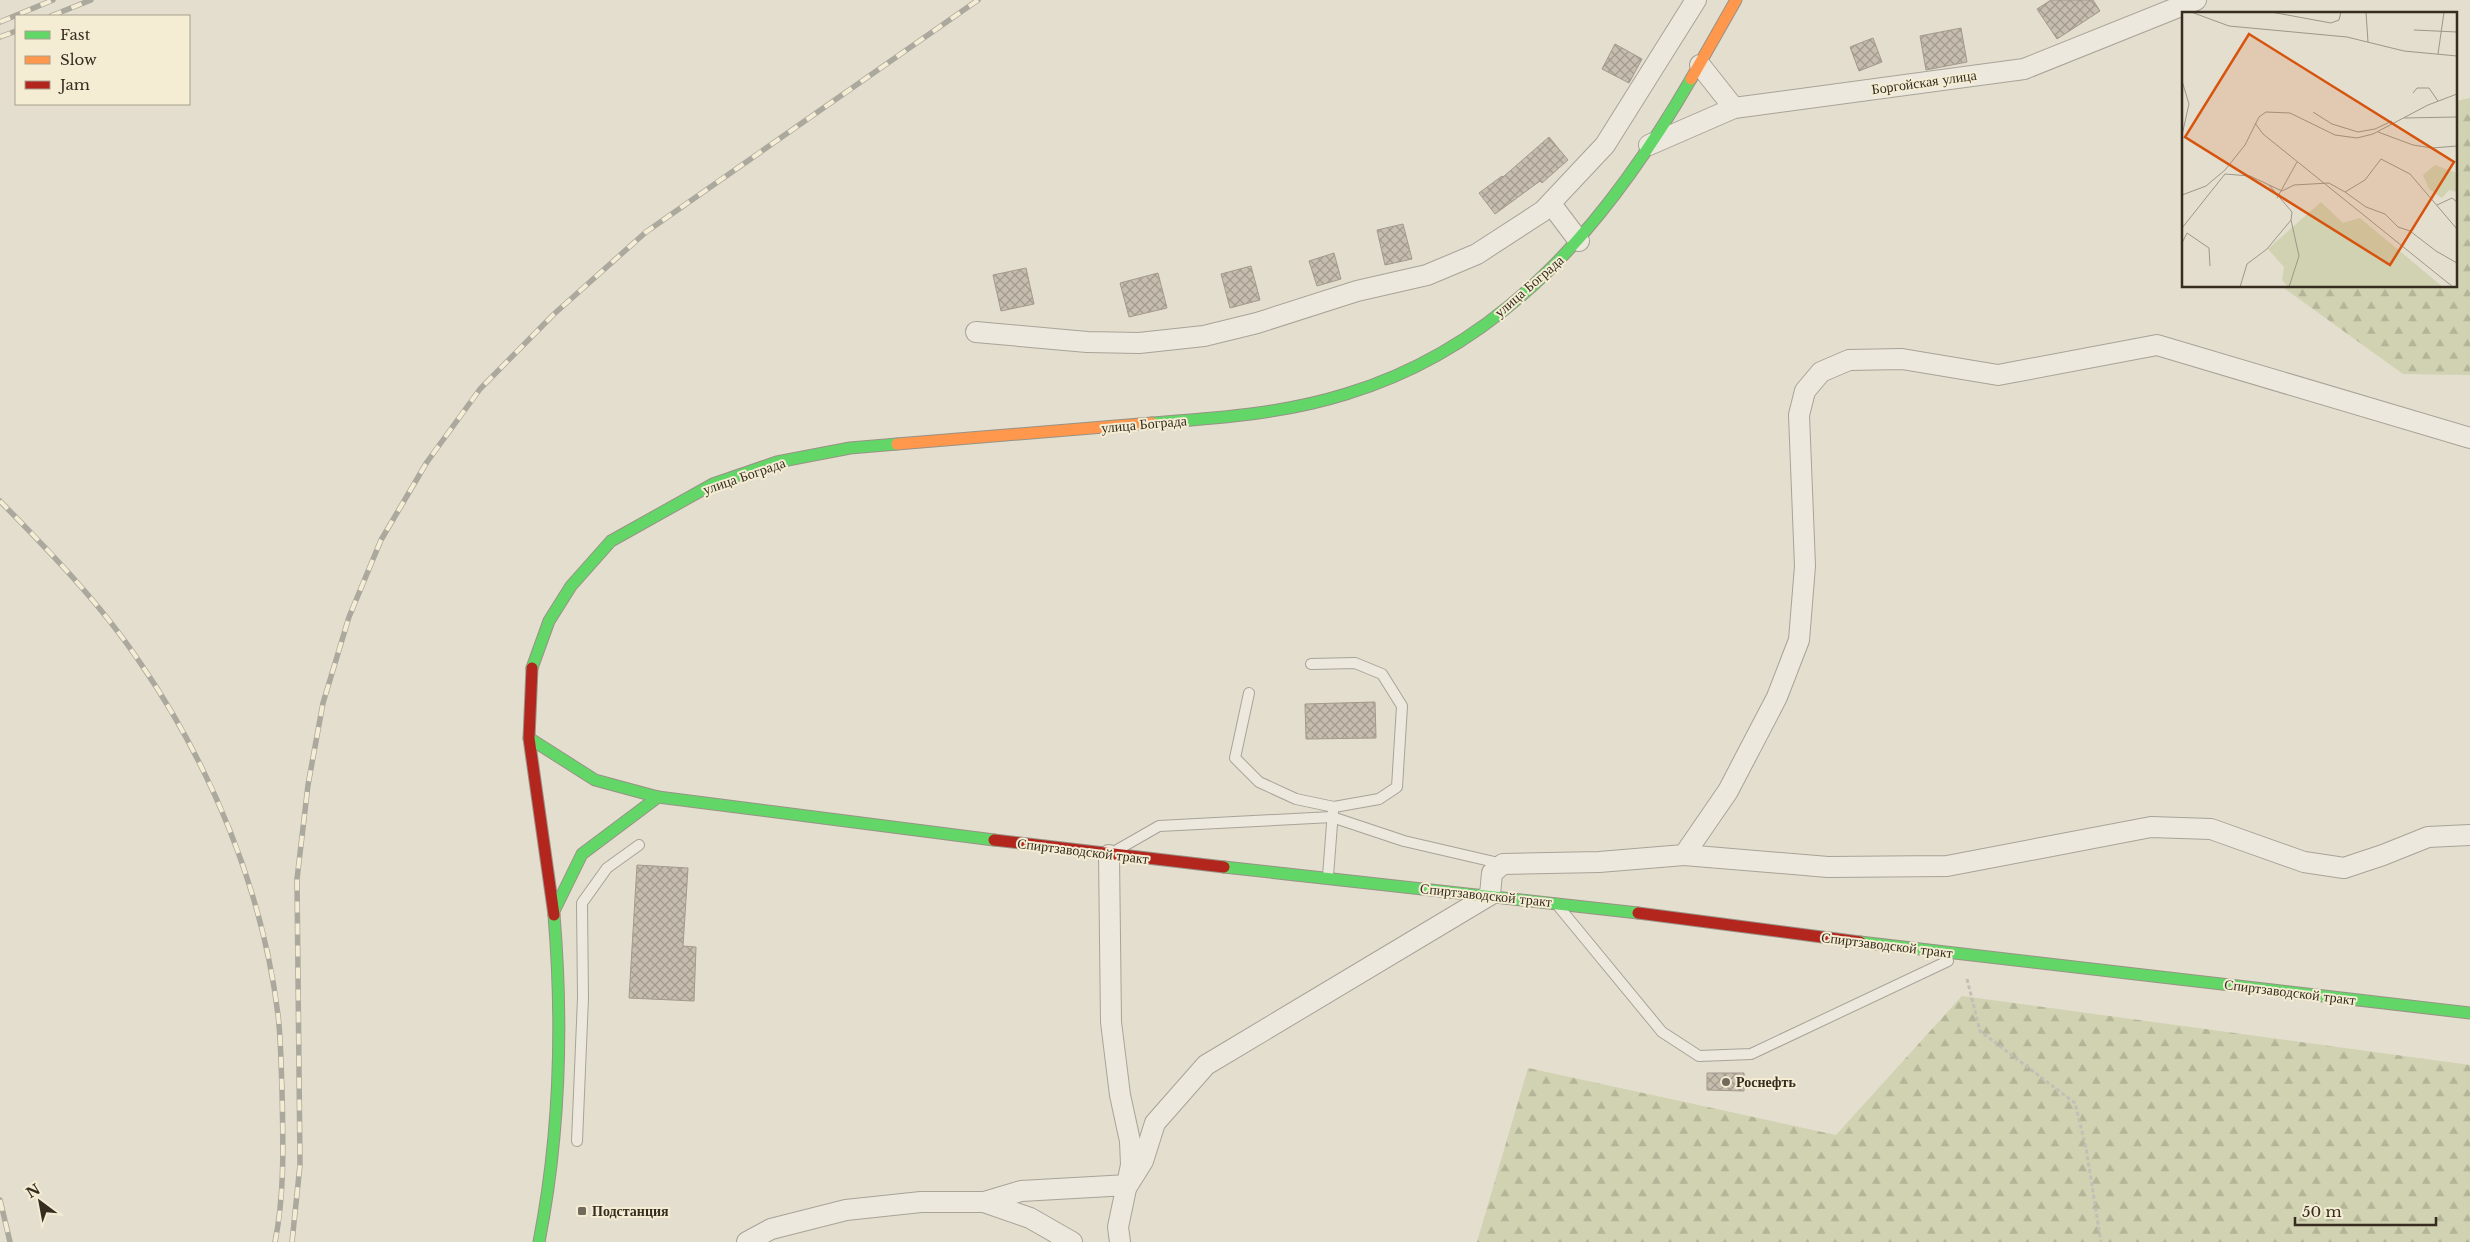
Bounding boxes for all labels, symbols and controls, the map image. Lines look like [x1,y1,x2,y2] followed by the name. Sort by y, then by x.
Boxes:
[2182,12,2458,288] inset map
[15,15,190,105] legend
[60,25,91,44] text: Fast
[60,50,97,69] text: Slow
[1870,66,1978,98] street label: Боргойская улица
[58,75,90,94] text: Jam
[1491,251,1568,321] street label: улица Бограда
[1100,411,1188,437] street label: улица Бограда
[700,453,788,498] street label: улица Бограда
[1016,834,1150,868] street label: Спиртзаводской тракт
[1419,879,1553,911] street label: Спиртзаводской тракт
[1820,928,1954,962] street label: Спиртзаводской тракт
[2223,975,2357,1009] street label: Спиртзаводской тракт
[1736,1073,1796,1091] place label: Роснефть
[1720,1076,1732,1088] marker: Роснефть
[15,1177,65,1227] north arrow
[23,1180,43,1202] text: N
[2295,1194,2436,1226] scale bar
[592,1202,669,1220] place label: Подстанция
[2302,1202,2342,1221] text: 50 m
[576,1205,588,1217] marker: Подстанция

